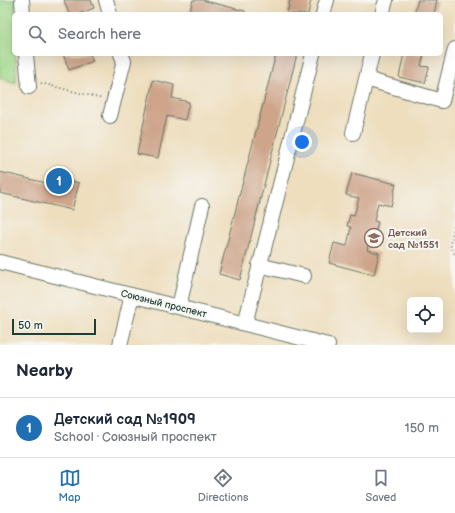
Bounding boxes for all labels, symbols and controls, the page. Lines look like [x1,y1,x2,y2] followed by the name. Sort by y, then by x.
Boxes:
[12,12,443,56] search box
[26,23,48,45] icon: search
[58,25,141,44] text: Search here
[292,132,312,152] your location
[46,166,72,196] pin: 1
[363,227,385,249] school or university icon: Детский сад №1551
[388,227,439,251] place label: Детский сад №1551
[119,287,208,321] street label: Союзный проспект
[407,297,443,333] map controls
[407,297,443,333] button: locate
[12,317,96,336] scale bar
[18,319,43,332] text: 50 m
[16,361,73,381] text: Nearby
[54,410,196,429] text: Детский сад №1909
[26,420,32,436] text: 1
[405,420,439,436] text: 150 m
[54,429,217,445] text: School · Союзный проспект
[59,467,81,504] tab: Map
[198,467,248,504] tab: Directions
[366,467,396,504] tab: Saved

